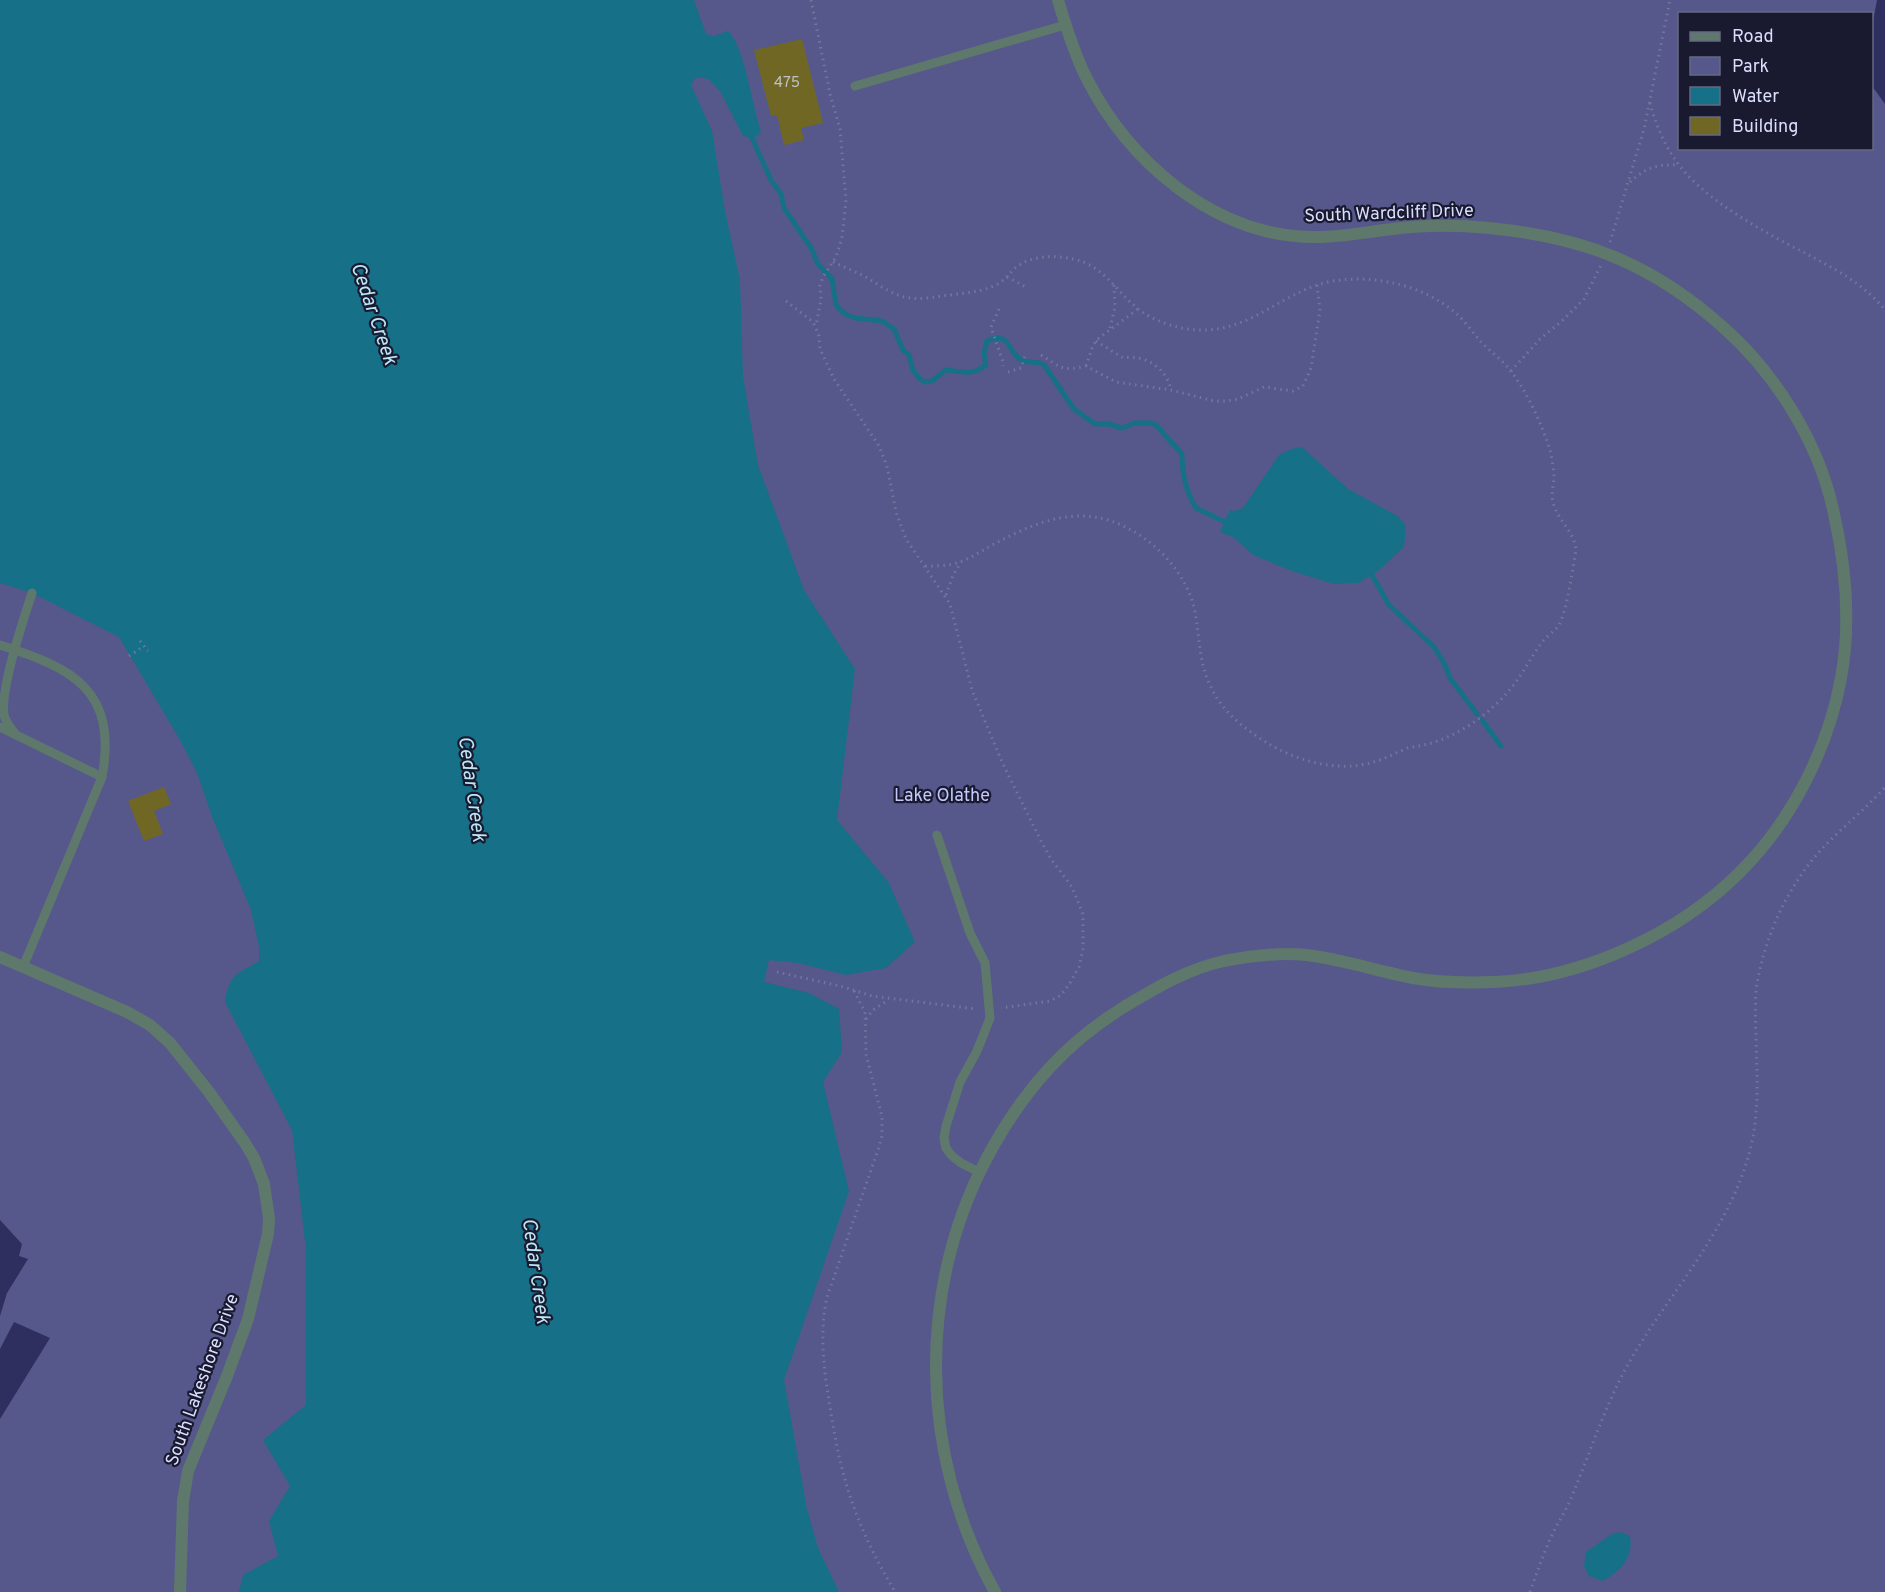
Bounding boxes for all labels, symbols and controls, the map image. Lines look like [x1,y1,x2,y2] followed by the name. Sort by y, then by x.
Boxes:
[1678,12,1873,150] legend
[1732,26,1774,49] text: Road
[1732,56,1769,79] text: Park
[774,74,800,93] house number: 475
[1732,86,1779,109] text: Water
[1732,116,1798,139] text: Building
[1304,200,1474,228] street label: South Wardcliff Drive
[343,259,403,369] water label: Cedar Creek
[451,735,491,844] water label: Cedar Creek
[894,785,990,808] park label: Lake Olathe
[515,1217,555,1326] water label: Cedar Creek
[161,1291,245,1469] street label: South Lakeshore Drive

